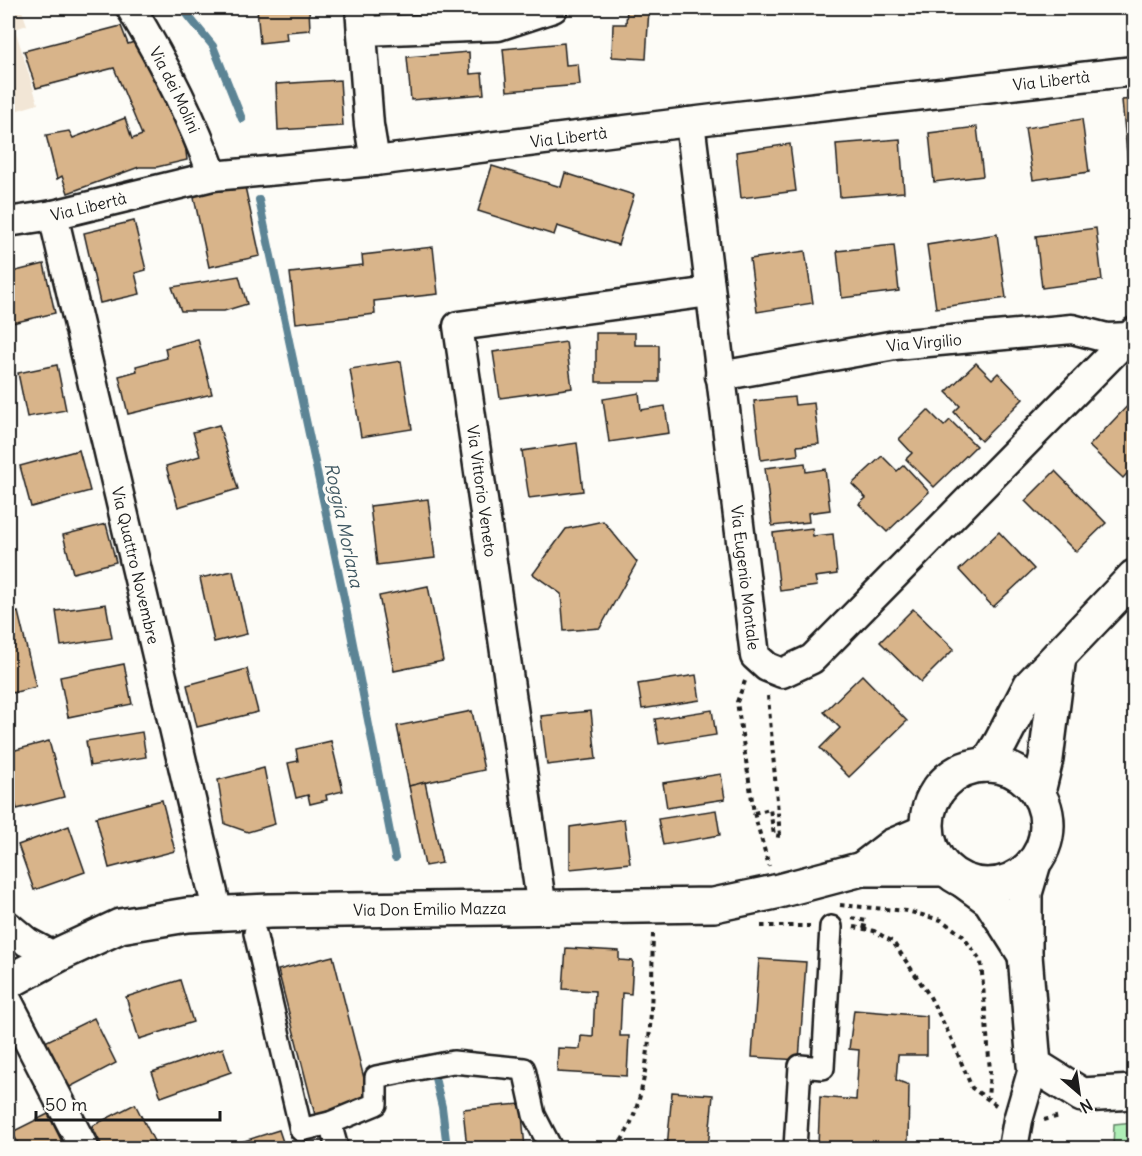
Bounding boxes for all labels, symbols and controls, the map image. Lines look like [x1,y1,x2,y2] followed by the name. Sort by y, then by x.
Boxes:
[145,43,205,136] street label: Via dei Molini
[1012,66,1091,95] street label: Via Libertà
[529,122,608,152] street label: Via Libertà
[48,187,128,225] street label: Via Libertà
[885,329,963,356] street label: Via Virgilio
[463,424,501,558] street label: Via Vittorio Veneto
[320,460,369,591] water label: Roggia Morlana
[107,485,164,646] street label: Via Quattro Novembre
[727,504,764,651] street label: Via Eugenio Montale
[353,898,507,920] street label: Via Don Emilio Mazza
[1049,1063,1109,1123] north arrow
[36,1084,220,1122] scale bar
[45,1093,87,1116] text: 50 m
[1077,1095,1096,1118] text: N

